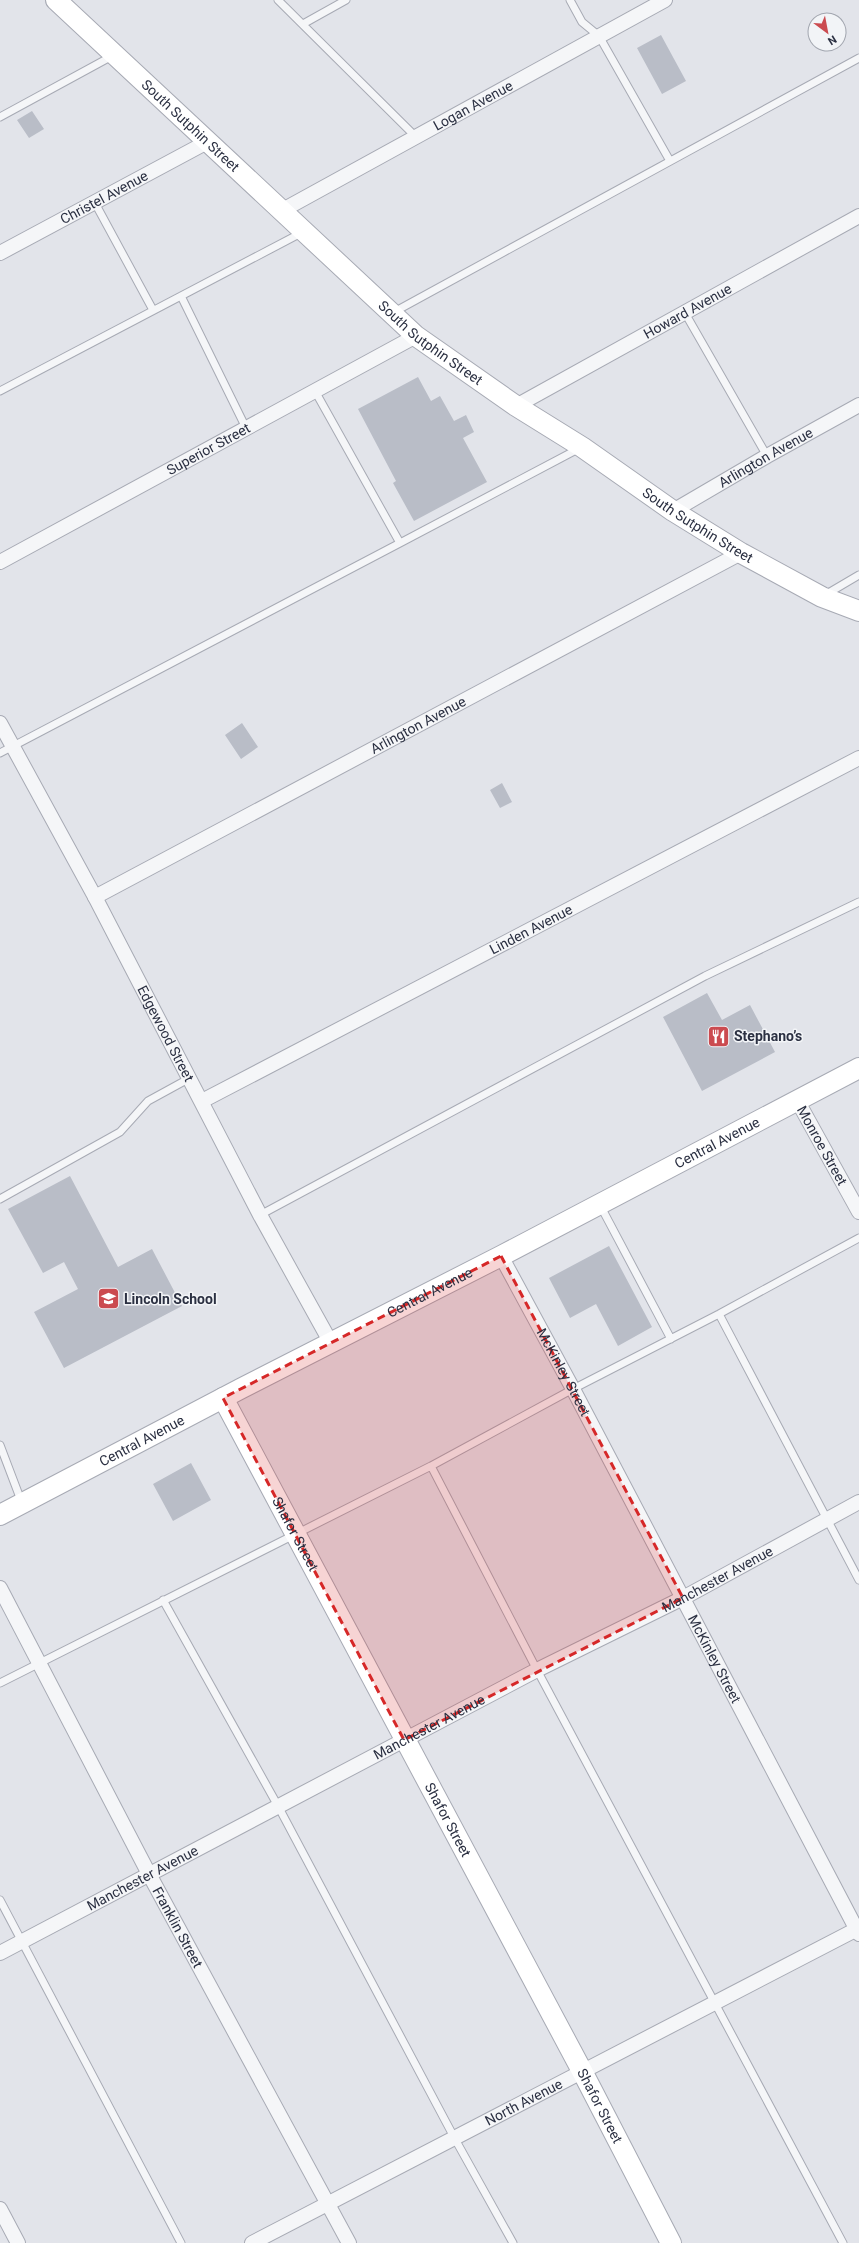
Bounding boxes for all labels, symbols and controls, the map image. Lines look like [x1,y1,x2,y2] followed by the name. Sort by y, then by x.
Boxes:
[807,12,847,52] north arrow
[825,32,839,48] text: N
[138,76,243,175] street label: South Sutphin Street
[430,77,515,134] street label: Logan Avenue
[57,167,151,227] street label: Christel Avenue
[641,280,734,342] street label: Howard Avenue
[375,297,486,388] street label: South Sutphin Street
[164,420,253,478] street label: Superior Street
[716,424,815,491] street label: Arlington Avenue
[640,484,756,566] street label: South Sutphin Street
[368,693,469,757] street label: Arlington Avenue
[487,901,575,957] street label: Linden Avenue
[134,983,197,1085] street label: Edgewood Street
[706,1023,732,1049] restaurant icon: Stephano’s
[734,1028,802,1044] place label: Stephano’s
[794,1103,851,1188] street label: Monroe Street
[672,1114,762,1171] street label: Central Avenue
[384,1264,475,1321] street label: Central Avenue
[95,1286,121,1312] school or university icon: Lincoln School
[124,1291,217,1307] place label: Lincoln School
[534,1325,594,1419] street label: McKinley Street
[96,1412,187,1470] street label: Central Avenue
[269,1494,322,1574] street label: Shafor Street
[659,1543,775,1615] street label: Manchester Avenue
[685,1612,745,1706] street label: McKinley Street
[371,1691,487,1763] street label: Manchester Avenue
[422,1780,474,1860] street label: Shafor Street
[84,1842,201,1914] street label: Manchester Avenue
[149,1884,206,1971] street label: Franklin Street
[574,2066,626,2146] street label: Shafor Street
[482,2075,565,2129] street label: North Avenue

